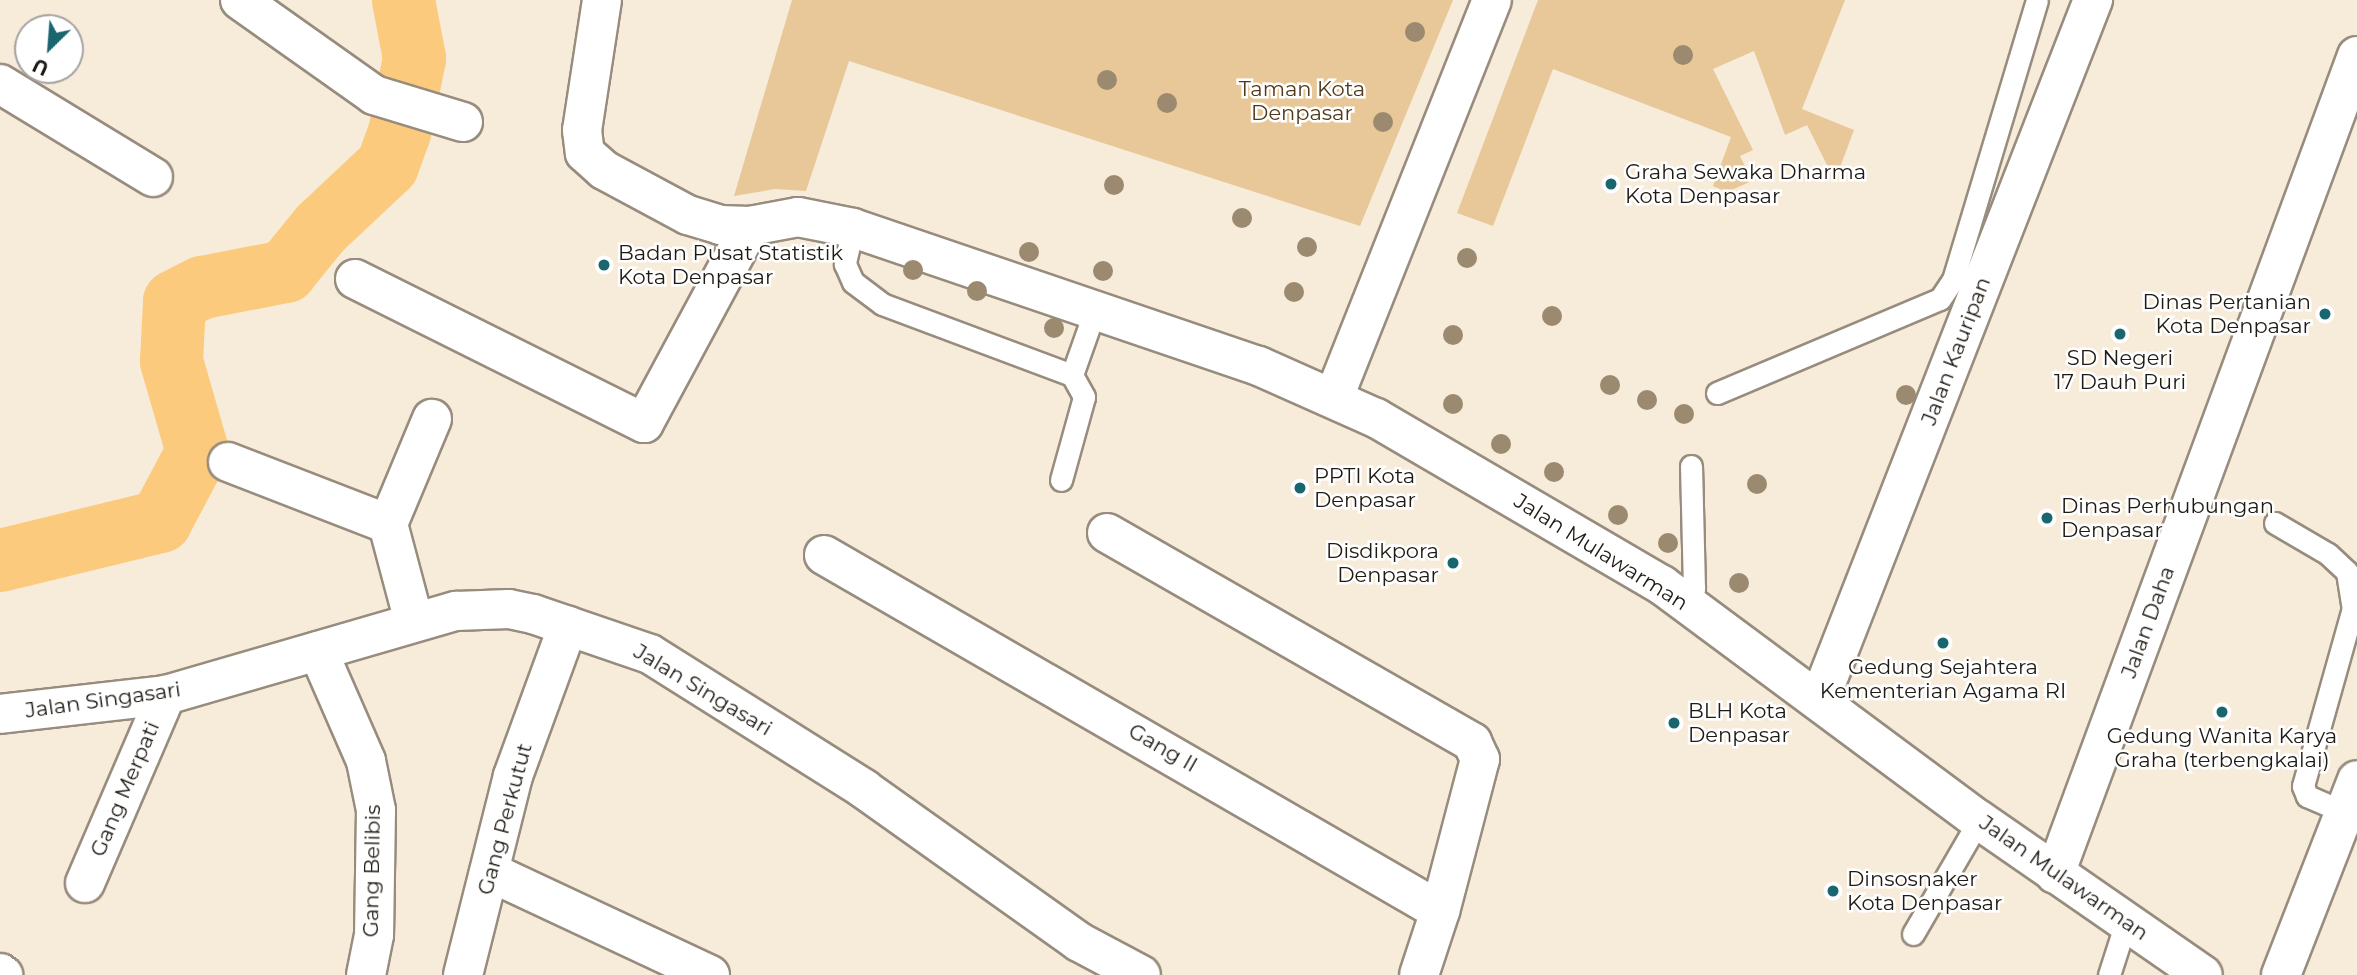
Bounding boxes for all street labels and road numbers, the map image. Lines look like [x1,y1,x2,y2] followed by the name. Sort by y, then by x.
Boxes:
[1916,273,1996,429] street label: Jalan Kauripan
[1509,488,1693,616] street label: Jalan Mulawarman
[2116,563,2180,681] street label: Jalan Daha
[629,639,777,741] street label: Jalan Singasari
[24,677,182,723] street label: Jalan Singasari
[85,718,165,860] street label: Gang Merpati
[1124,718,1202,778] street label: Gang II
[473,740,537,898] street label: Gang Perkutut
[358,804,386,938] street label: Gang Belibis
[1975,810,2153,946] street label: Jalan Mulawarman

